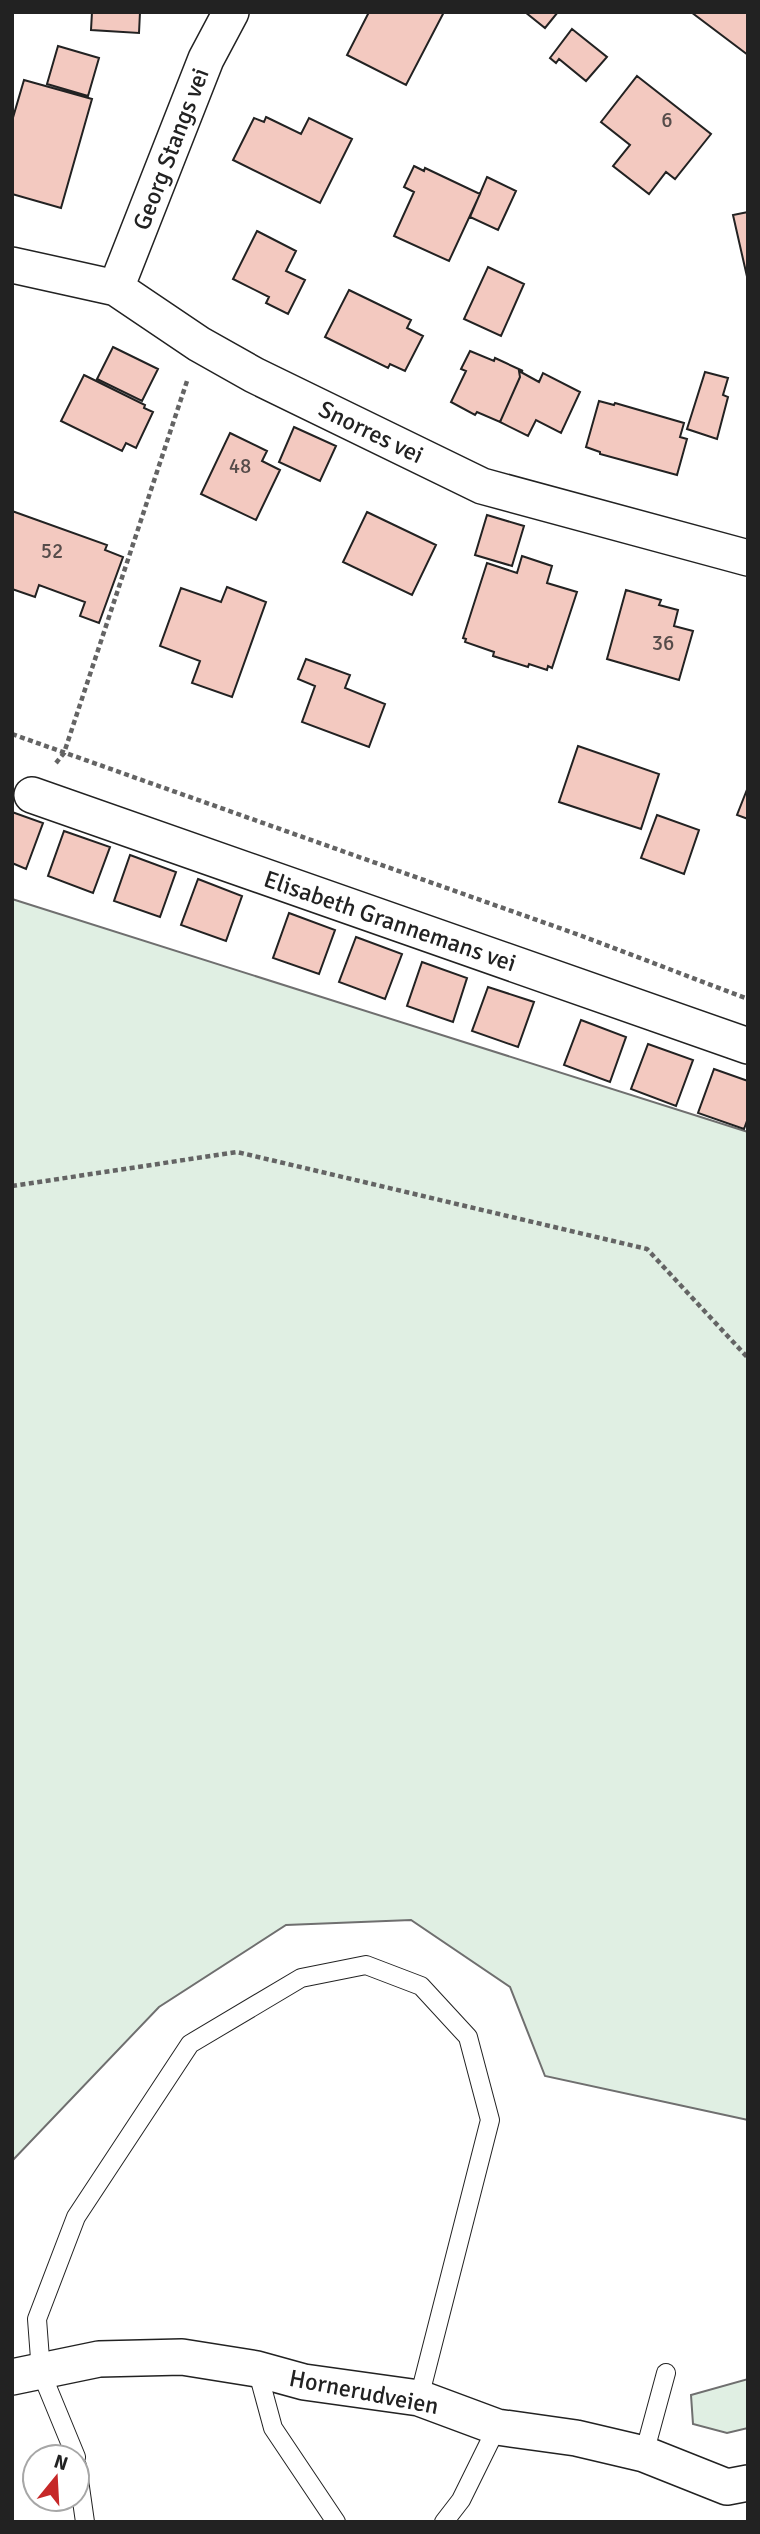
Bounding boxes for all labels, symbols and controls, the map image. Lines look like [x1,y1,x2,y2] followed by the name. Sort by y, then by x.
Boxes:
[126,64,216,234] street label: Georg Stangs vei
[661,107,673,133] house number: 6
[314,394,428,470] street label: Snorres vei
[229,453,251,479] house number: 48
[41,538,63,564] house number: 52
[652,630,674,656] house number: 36
[260,864,520,978] street label: Elisabeth Grannemans vei
[287,2363,441,2421] street label: Hornerudveien
[21,2443,91,2513] north arrow
[51,2449,71,2476] text: N

